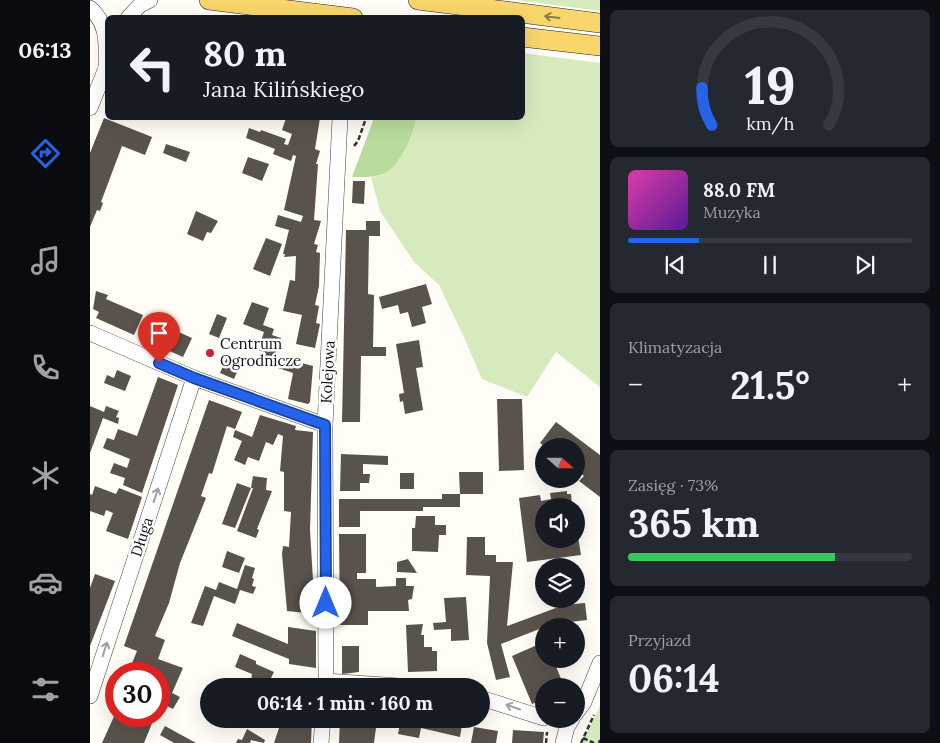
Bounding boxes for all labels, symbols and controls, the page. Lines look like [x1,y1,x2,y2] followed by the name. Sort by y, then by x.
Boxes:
[544,12,560,22] one-way arrow
[203,31,287,76] text: 80 m
[120,35,185,100] icon: left
[18,36,72,64] text: 06:13
[744,52,796,118] text: 19
[203,75,364,103] text: Jana Kilińskiego
[746,112,794,135] text: km/h
[28,136,63,171] icon: directions
[703,178,775,202] text: 88.0 FM
[703,202,761,222] text: Muzyka
[28,243,63,278] icon: music
[661,251,689,279] icon: previous
[756,251,784,279] icon: pause
[851,251,879,279] icon: next
[138,312,180,363] pin
[145,319,173,347] icon: arrive
[220,334,301,370] place label: Centrum Ogrodnicze
[628,337,722,357] text: Klimatyzacja
[316,340,339,404] street label: Kolejowa
[204,347,216,359] marker: Centrum Ogrodnicze
[28,350,63,385] icon: phone
[730,361,810,409] text: 21.5°
[628,367,643,403] text: −
[897,367,912,403] text: +
[535,438,585,488] north arrow
[535,438,585,728] map controls
[28,458,63,493] icon: climate
[628,475,718,495] text: Zasięg · 73%
[151,487,161,503] one-way arrow
[535,498,585,548] button: sound
[628,499,759,547] text: 365 km
[126,514,157,559] street label: Długa
[535,558,585,608] button: layers
[28,565,63,600] icon: car
[299,576,351,628] position arrow
[535,618,585,668] button: +
[628,630,691,650] text: Przyjazd
[101,642,110,658] one-way arrow
[628,654,720,702] text: 06:14
[105,662,170,727] speed limit sign: 30
[28,672,63,707] icon: filters
[535,678,585,728] button: −
[257,691,433,715] text: 06:14 · 1 min · 160 m
[505,702,521,711] one-way arrow

